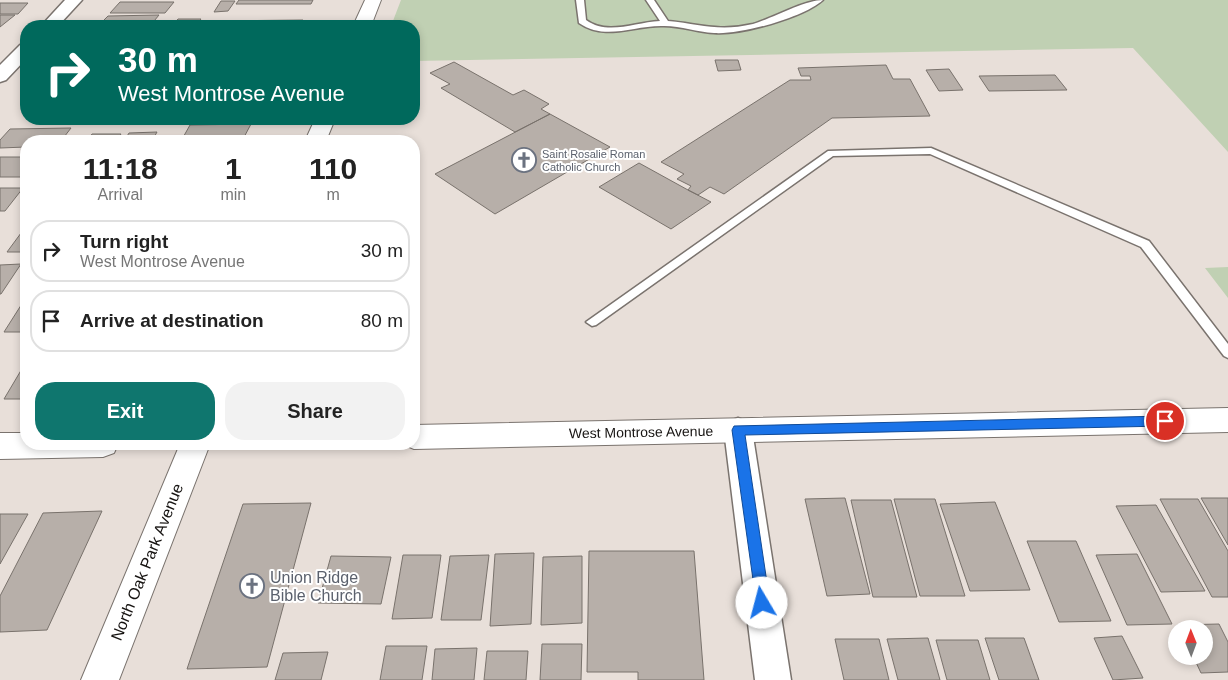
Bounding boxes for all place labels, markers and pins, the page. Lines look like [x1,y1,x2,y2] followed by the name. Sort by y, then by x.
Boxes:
[511,147,537,173] church icon: Saint Rosalie Roman Catholic Church
[542,148,645,173] place label: Saint Rosalie Roman Catholic Church
[1144,400,1186,442] pin
[270,569,362,604] place label: Union Ridge Bible Church
[239,573,265,599] church icon: Union Ridge Bible Church

